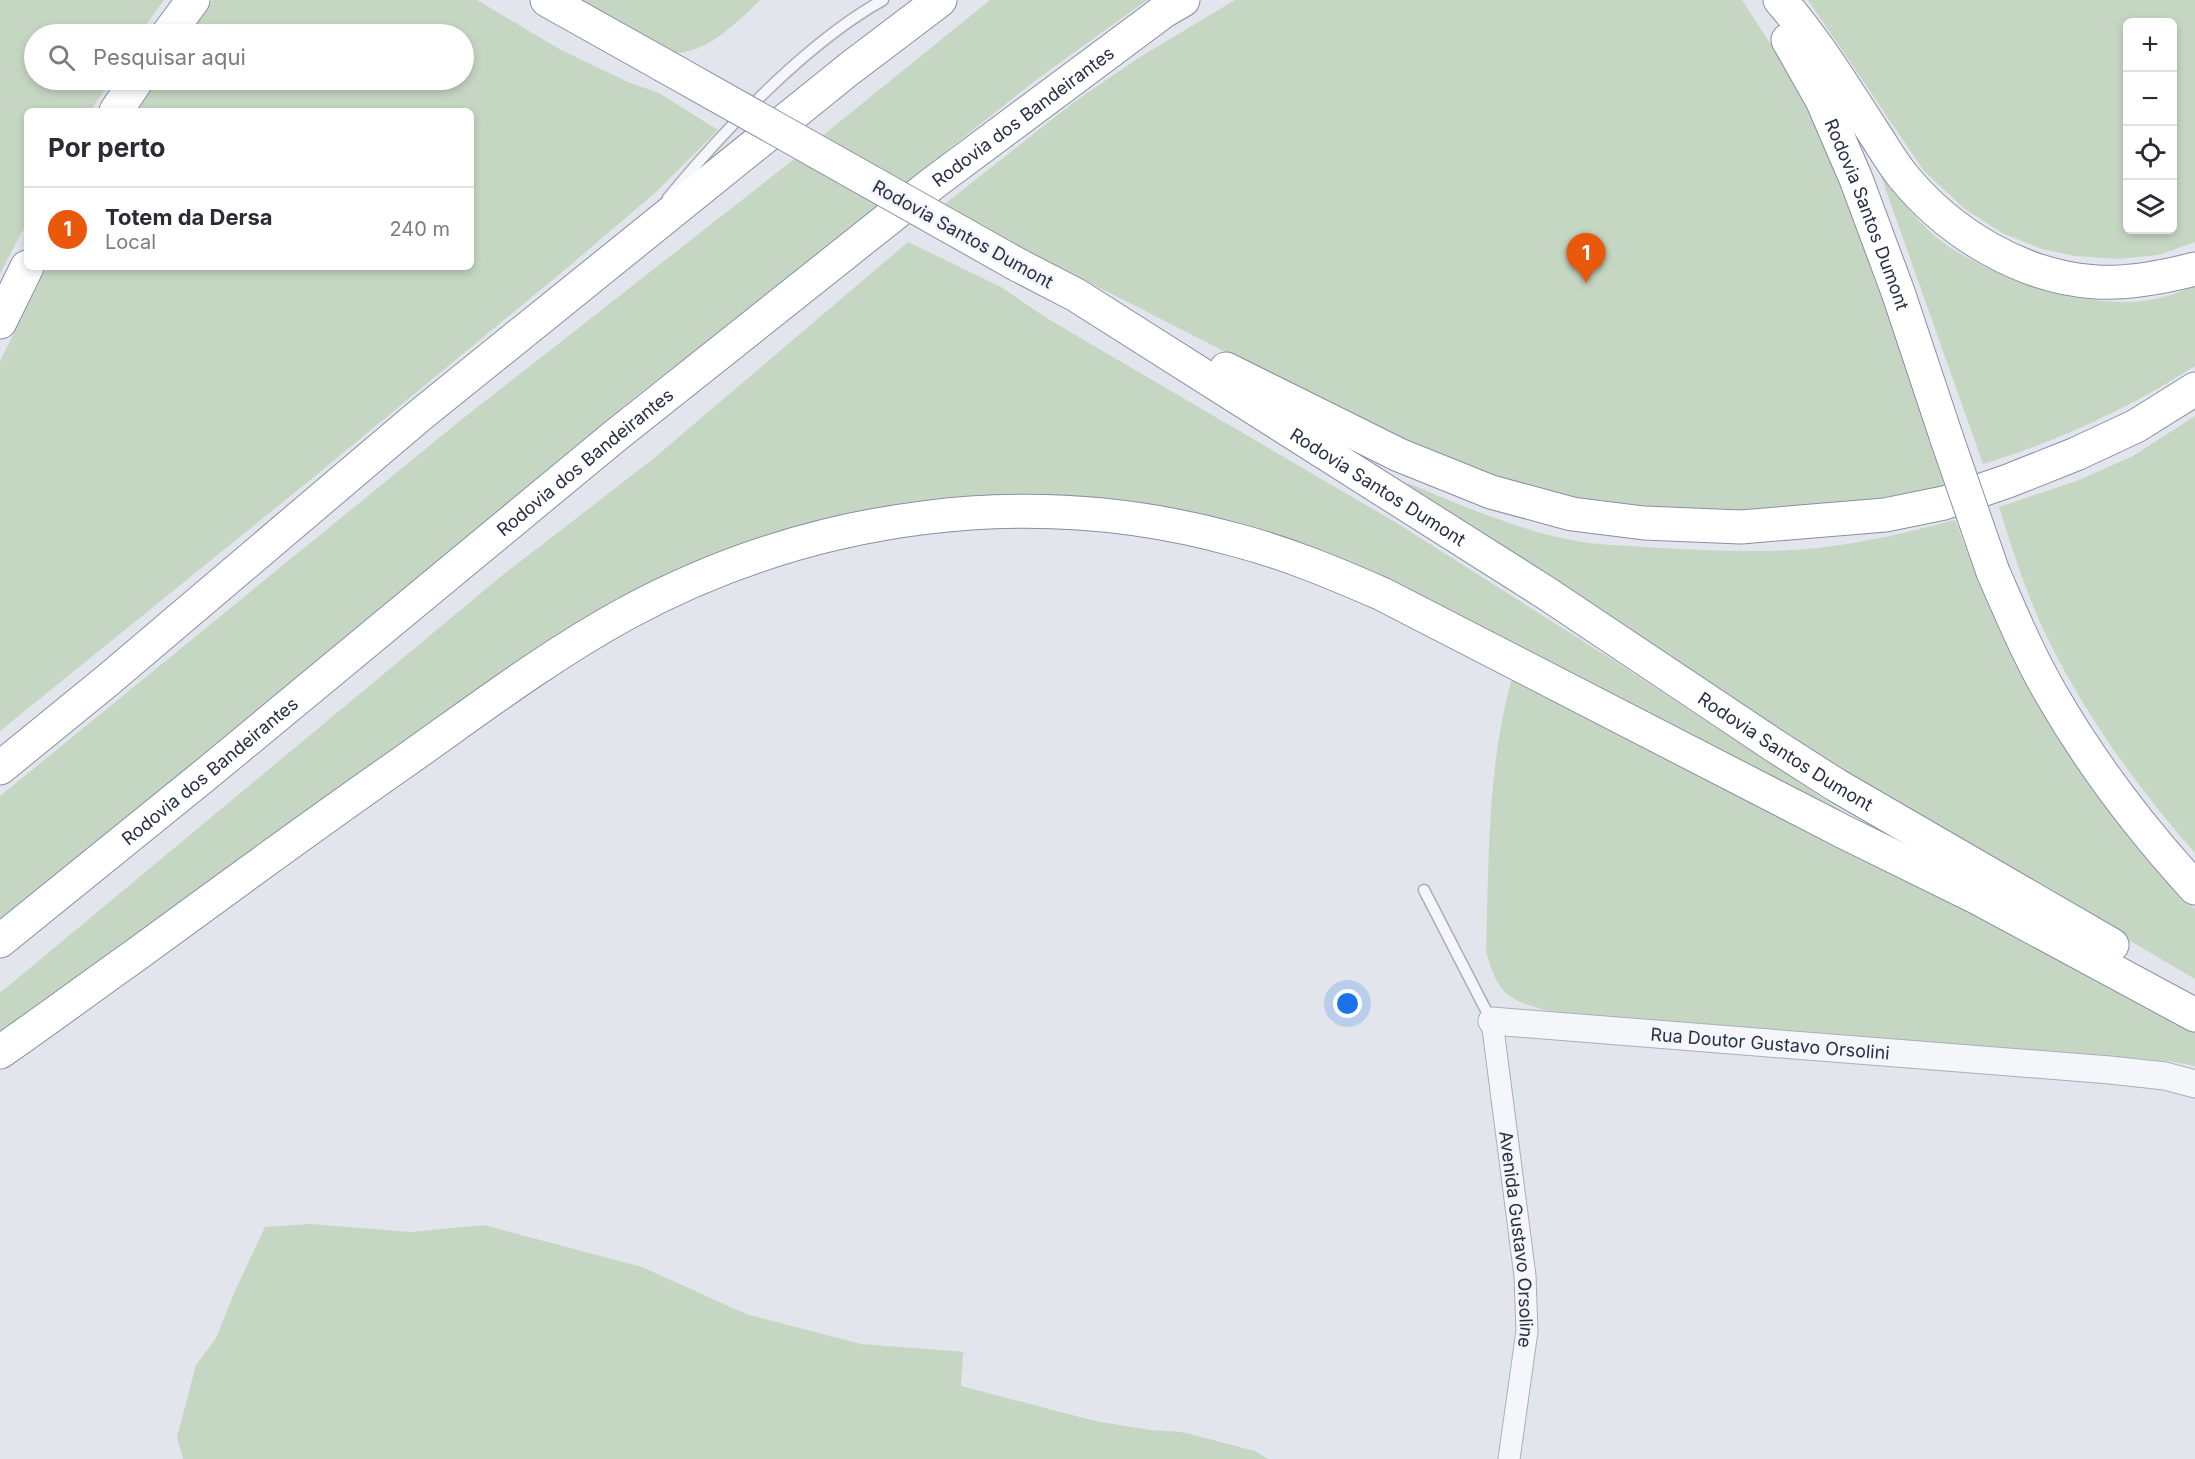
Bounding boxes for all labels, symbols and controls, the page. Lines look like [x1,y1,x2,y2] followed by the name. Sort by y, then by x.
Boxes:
[2123,18,2177,234] map controls
[2123,18,2177,72] button: +
[24,24,474,90] search box
[45,41,78,74] icon: search
[928,42,1118,191] street label: Rodovia dos Bandeirantes
[93,44,246,70] text: Pesquisar aqui
[2123,72,2177,126] button: −
[1821,115,1914,313] street label: Rodovia Santos Dumont
[2123,126,2177,180] button: locate
[48,132,166,163] text: Por perto
[869,176,1057,293] street label: Rodovia Santos Dumont
[2123,180,2177,234] button: layers
[105,204,273,230] text: Totem da Dersa
[63,217,72,241] text: 1
[389,217,450,241] text: 240 m
[105,230,156,254] text: Local
[1566,234,1606,283] pin: 1
[492,384,677,540] street label: Rodovia dos Bandeirantes
[1287,423,1470,550] street label: Rodovia Santos Dumont
[1694,687,1877,815] street label: Rodovia Santos Dumont
[117,692,302,849] street label: Rodovia dos Bandeirantes
[1333,989,1362,1018] your location
[1650,1023,1891,1063] street label: Rua Doutor Gustavo Orsolini
[1496,1130,1538,1349] street label: Avenida Gustavo Orsoline

